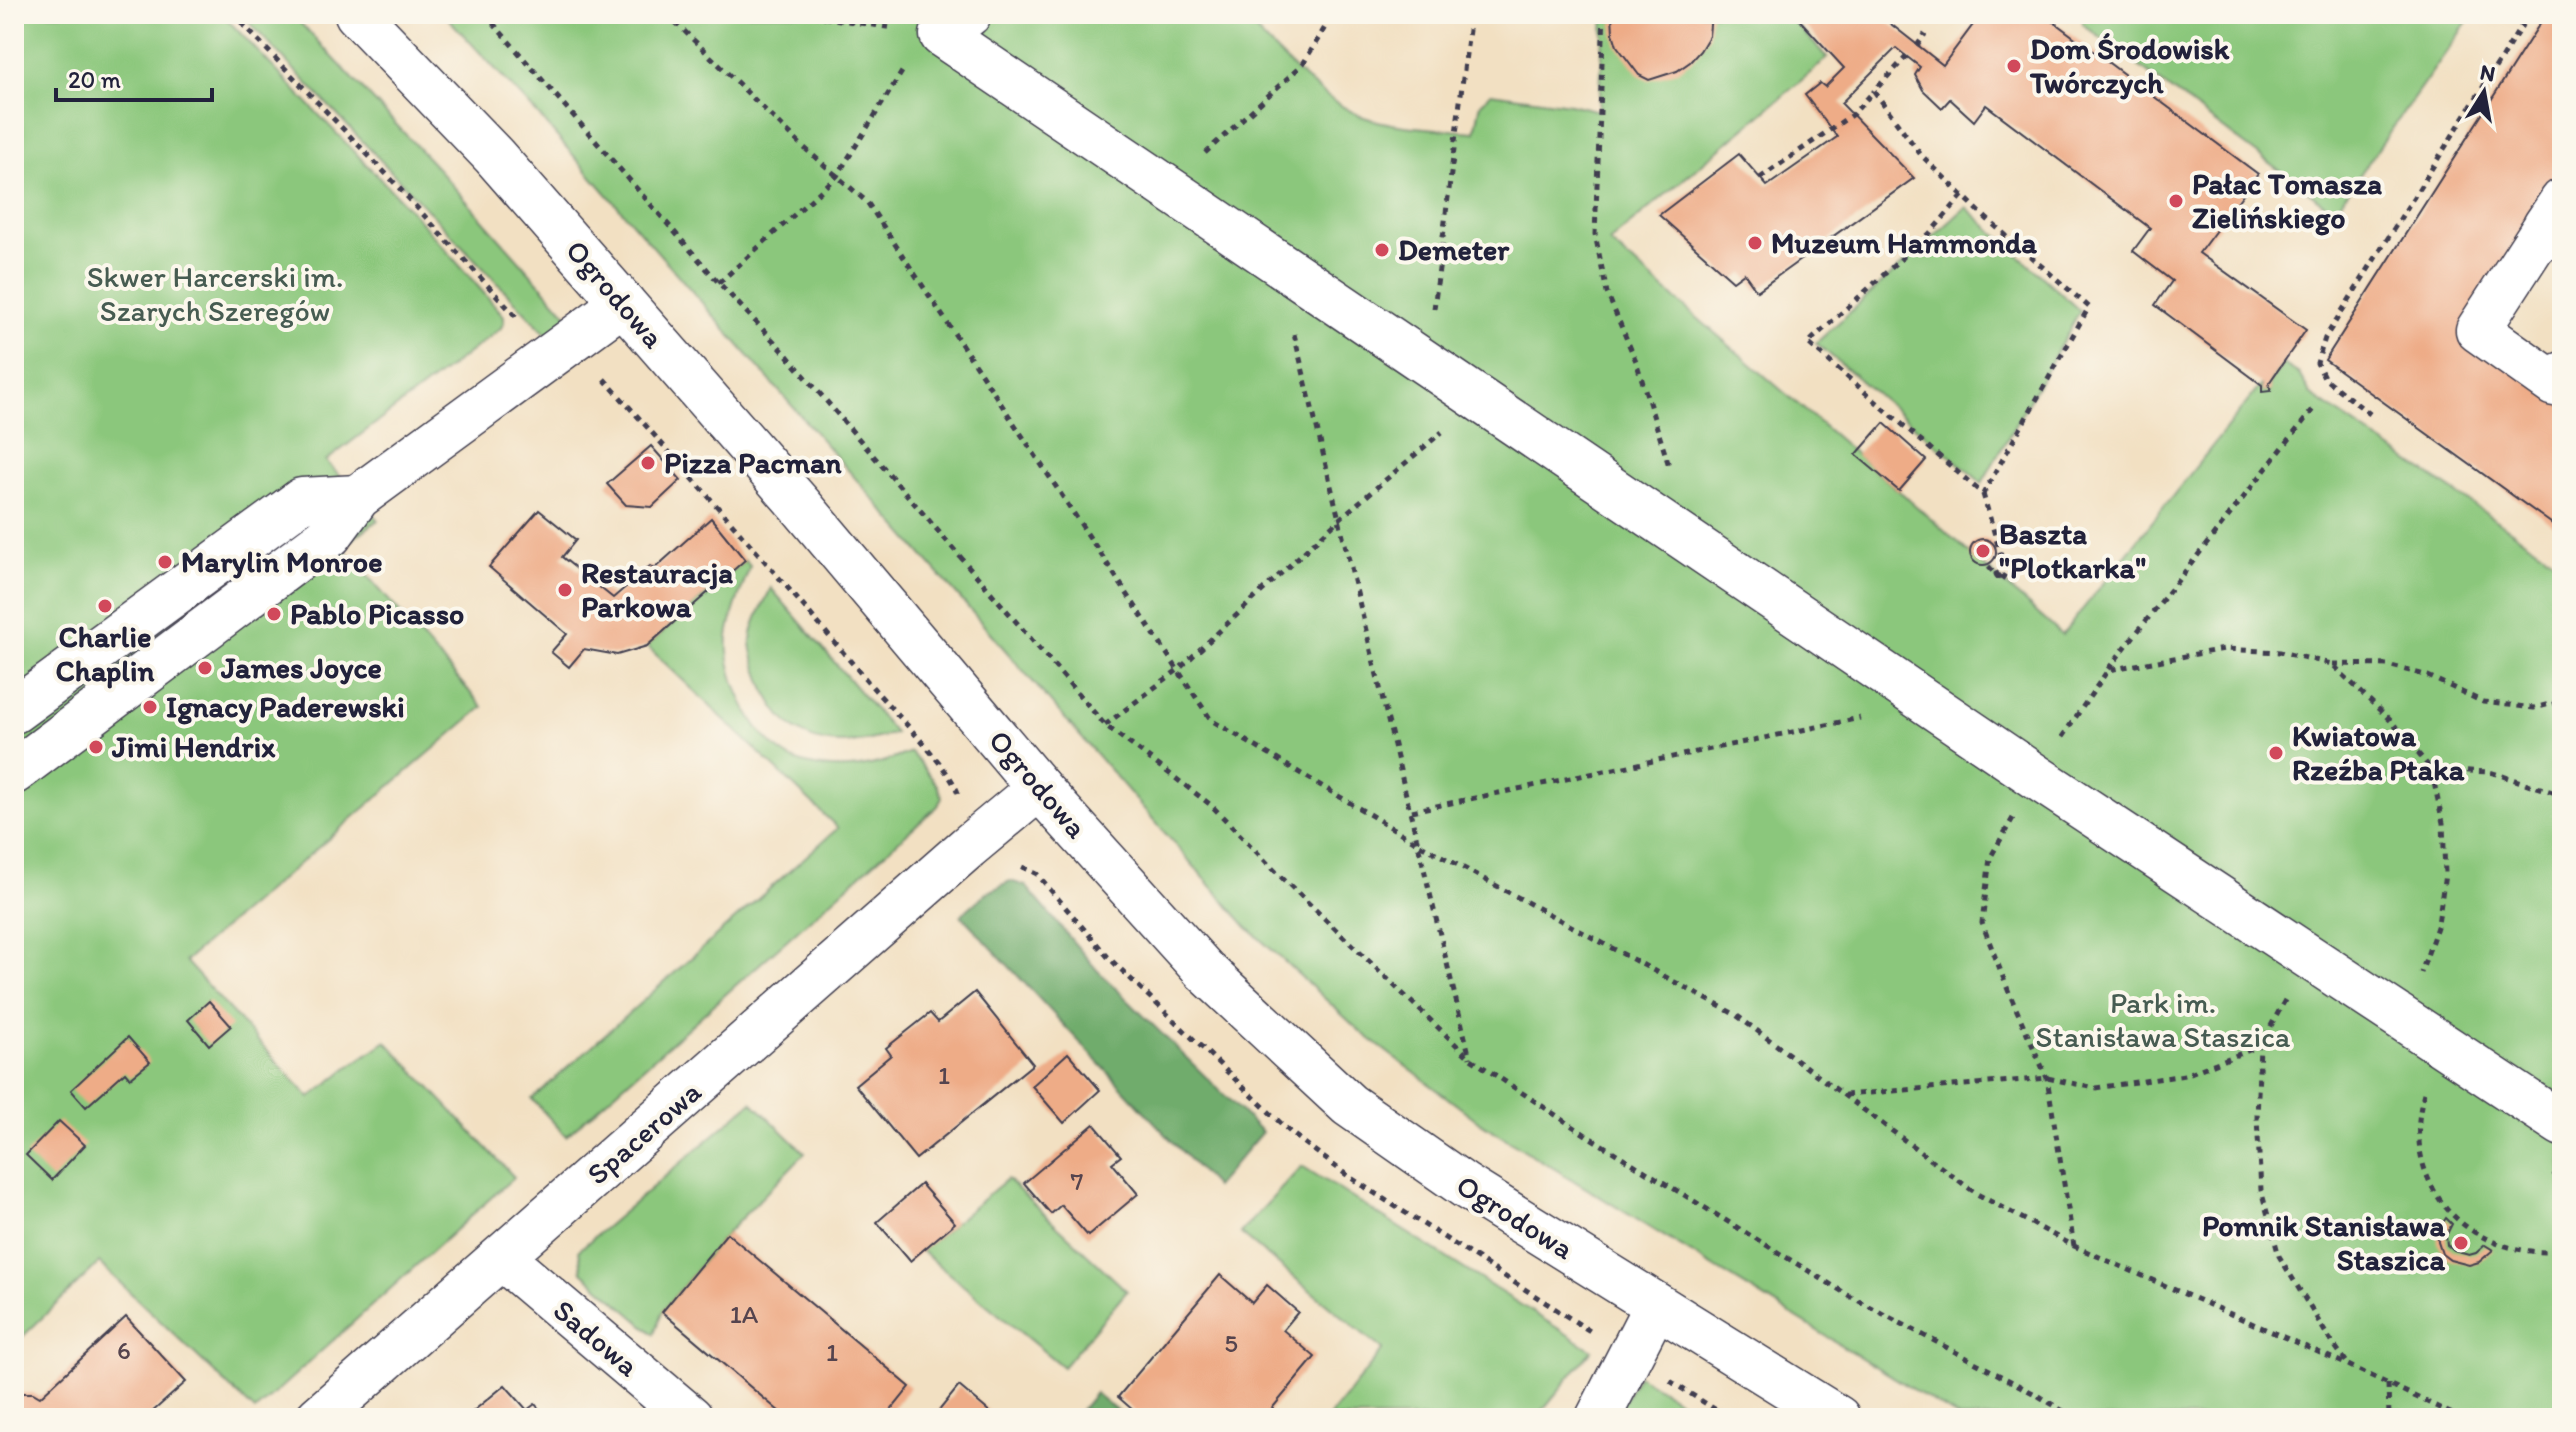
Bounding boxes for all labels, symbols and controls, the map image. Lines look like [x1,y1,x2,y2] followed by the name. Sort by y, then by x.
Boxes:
[2029,30,2230,101] place label: Dom Środowisk Twórczych
[56,52,212,102] scale bar
[2444,52,2524,132] north arrow
[2005,57,2023,75] marker: Dom Środowisk Twórczych
[2478,58,2498,88] text: N
[68,65,121,94] text: 20 m
[2192,165,2382,236] place label: Pałac Tomasza Zielińskiego
[2167,192,2185,210] marker: Pałac Tomasza Zielińskiego
[1771,224,2037,261] place label: Muzeum Hammonda
[1398,231,1510,268] place label: Demeter
[558,232,673,356] street label: Ogrodowa
[1746,234,1764,252] marker: Muzeum Hammonda
[1373,241,1391,259] marker: Demeter
[87,258,343,329] park label: Skwer Harcerski im. Szarych Szeregów
[664,444,843,481] place label: Pizza Pacman
[639,454,657,472] marker: Pizza Pacman
[1999,515,2146,586] place label: Baszta "Plotkarka"
[1974,542,1992,560] marker: Baszta "Plotkarka"
[181,543,382,580] place label: Marylin Monroe
[156,553,174,571] marker: Marylin Monroe
[581,554,733,625] place label: Restauracja Parkowa
[556,581,574,599] marker: Restauracja Parkowa
[290,595,464,632] place label: Pablo Picasso
[96,597,114,615] marker: Charlie Chaplin
[265,605,283,623] marker: Pablo Picasso
[56,618,155,689] place label: Charlie Chaplin
[220,649,382,686] place label: James Joyce
[196,659,214,677] marker: James Joyce
[166,688,405,725] place label: Ignacy Paderewski
[141,698,159,716] marker: Ignacy Paderewski
[2292,717,2465,788] place label: Kwiatowa Rzeźba Ptaka
[981,722,1096,846] street label: Ogrodowa
[111,728,276,765] place label: Jimi Hendrix
[87,738,105,756] marker: Jimi Hendrix
[2267,744,2285,762] marker: Kwiatowa Rzeźba Ptaka
[2036,984,2291,1055] park label: Park im. Stanisława Staszica
[938,1059,950,1091] house number: 1
[579,1073,709,1192] street label: Spacerowa
[1071,1165,1084,1197] house number: 7
[1450,1166,1581,1267] street label: Ogrodowa
[2202,1207,2445,1278] place label: Pomnik Stanisława Staszica
[2452,1234,2470,1252] marker: Pomnik Stanisława Staszica
[546,1291,647,1384] street label: Sadowa
[730,1298,759,1330] house number: 1A
[1224,1327,1238,1359] house number: 5
[117,1334,131,1366] house number: 6
[826,1336,838,1368] house number: 1

